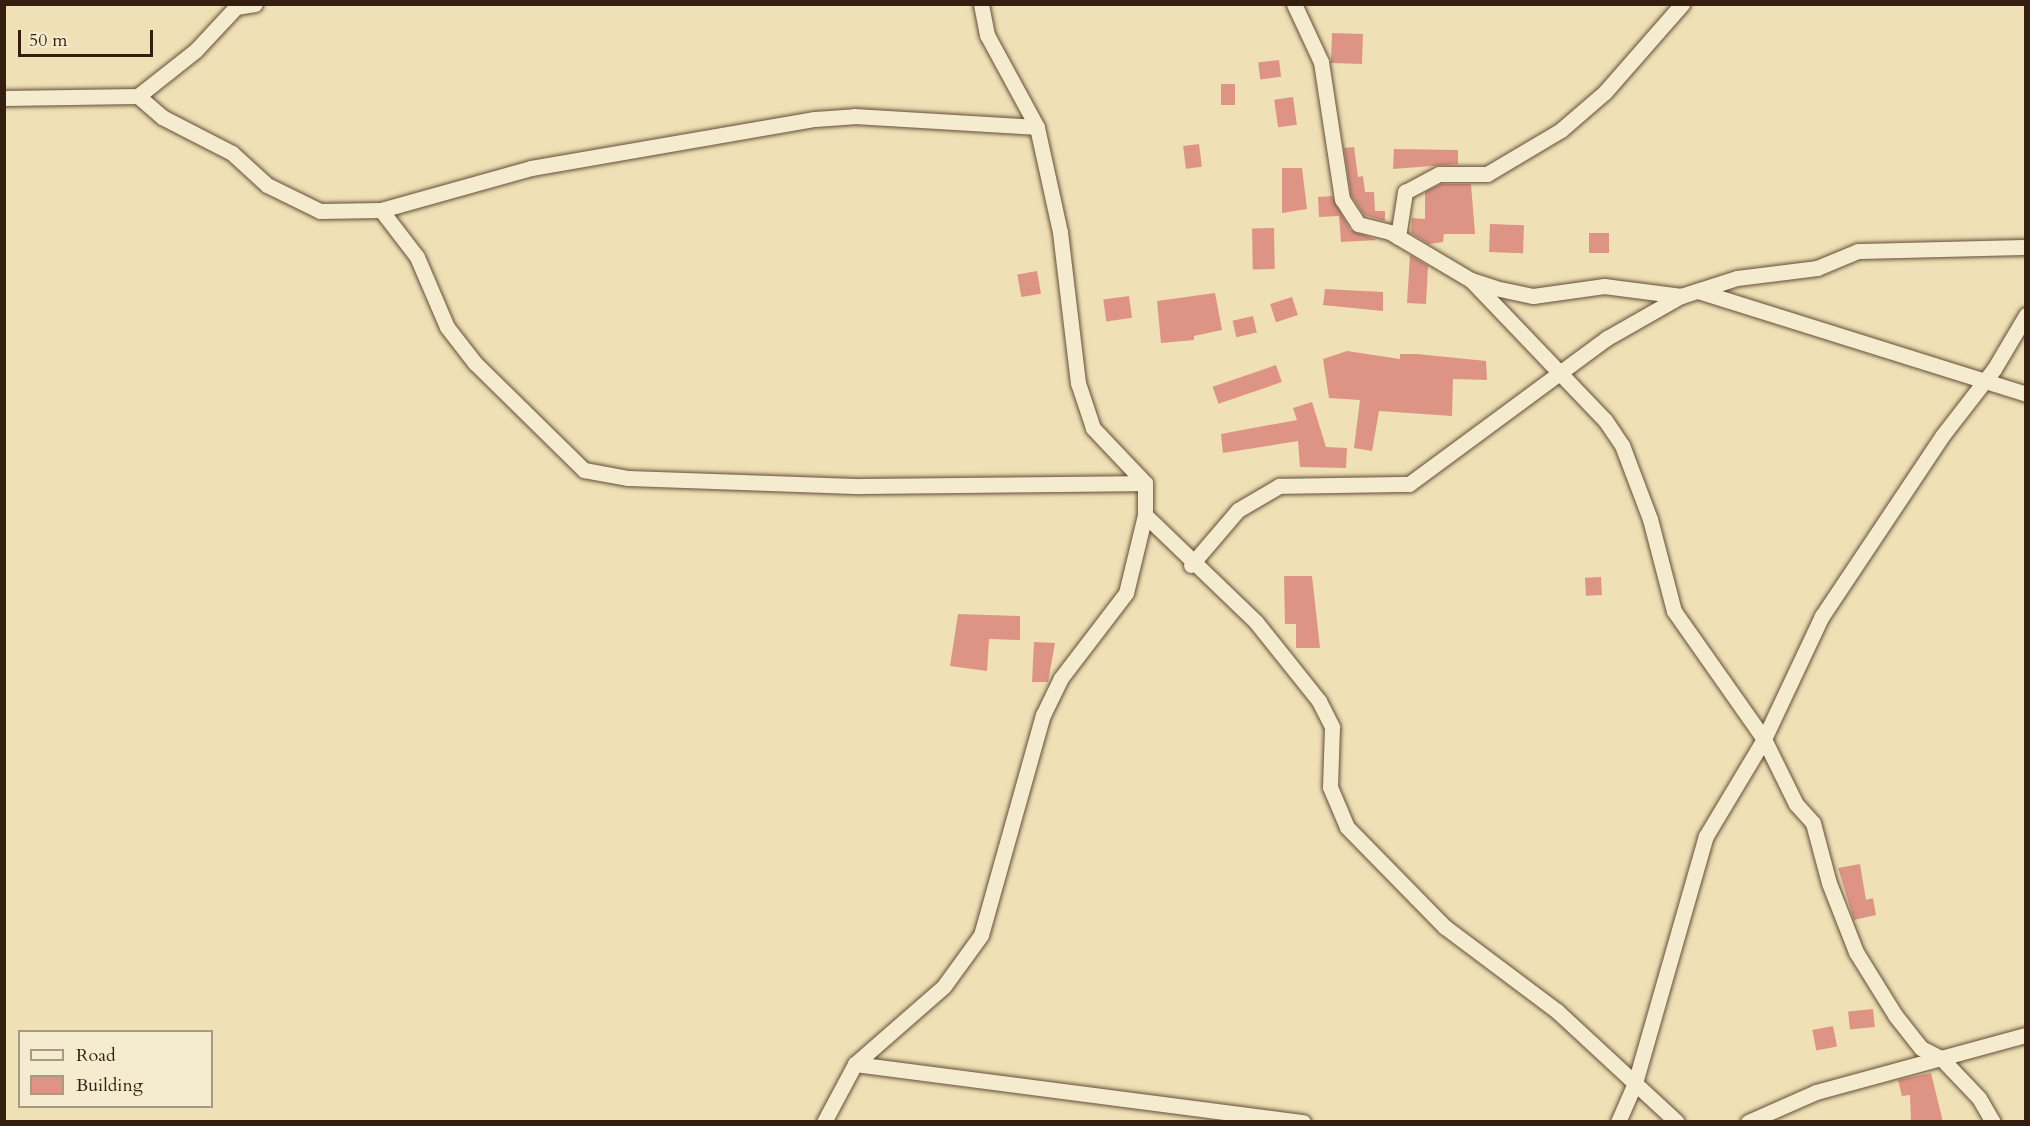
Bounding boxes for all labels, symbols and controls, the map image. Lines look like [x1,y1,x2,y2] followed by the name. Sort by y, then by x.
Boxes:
[21,18,156,56] scale bar
[29,28,68,53] text: 50 m
[18,1030,213,1108] legend
[76,1043,116,1068] text: Road
[76,1073,143,1098] text: Building

